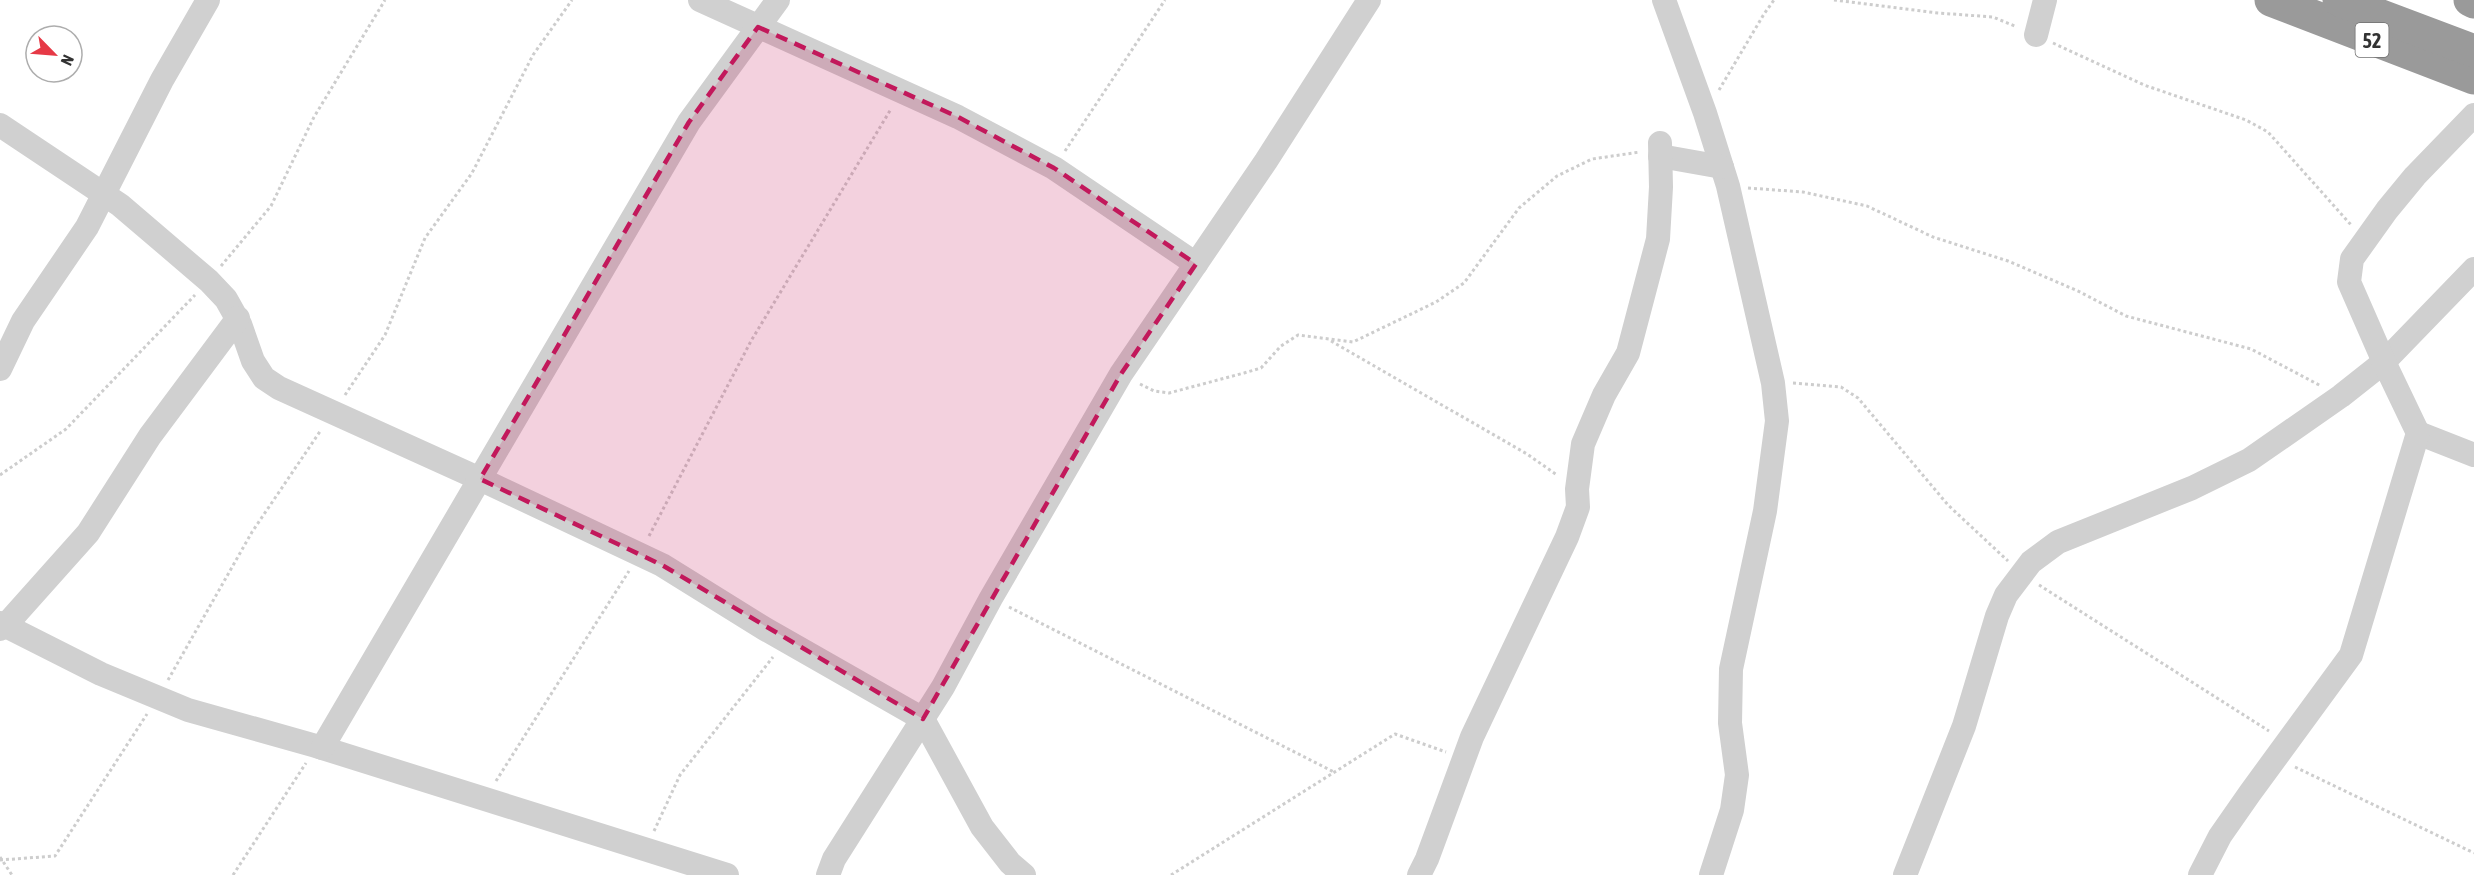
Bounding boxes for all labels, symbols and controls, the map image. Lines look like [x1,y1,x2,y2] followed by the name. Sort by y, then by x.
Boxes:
[2356,23,2388,57] road number: 52
[24,24,84,84] north arrow
[57,52,78,68] text: N

